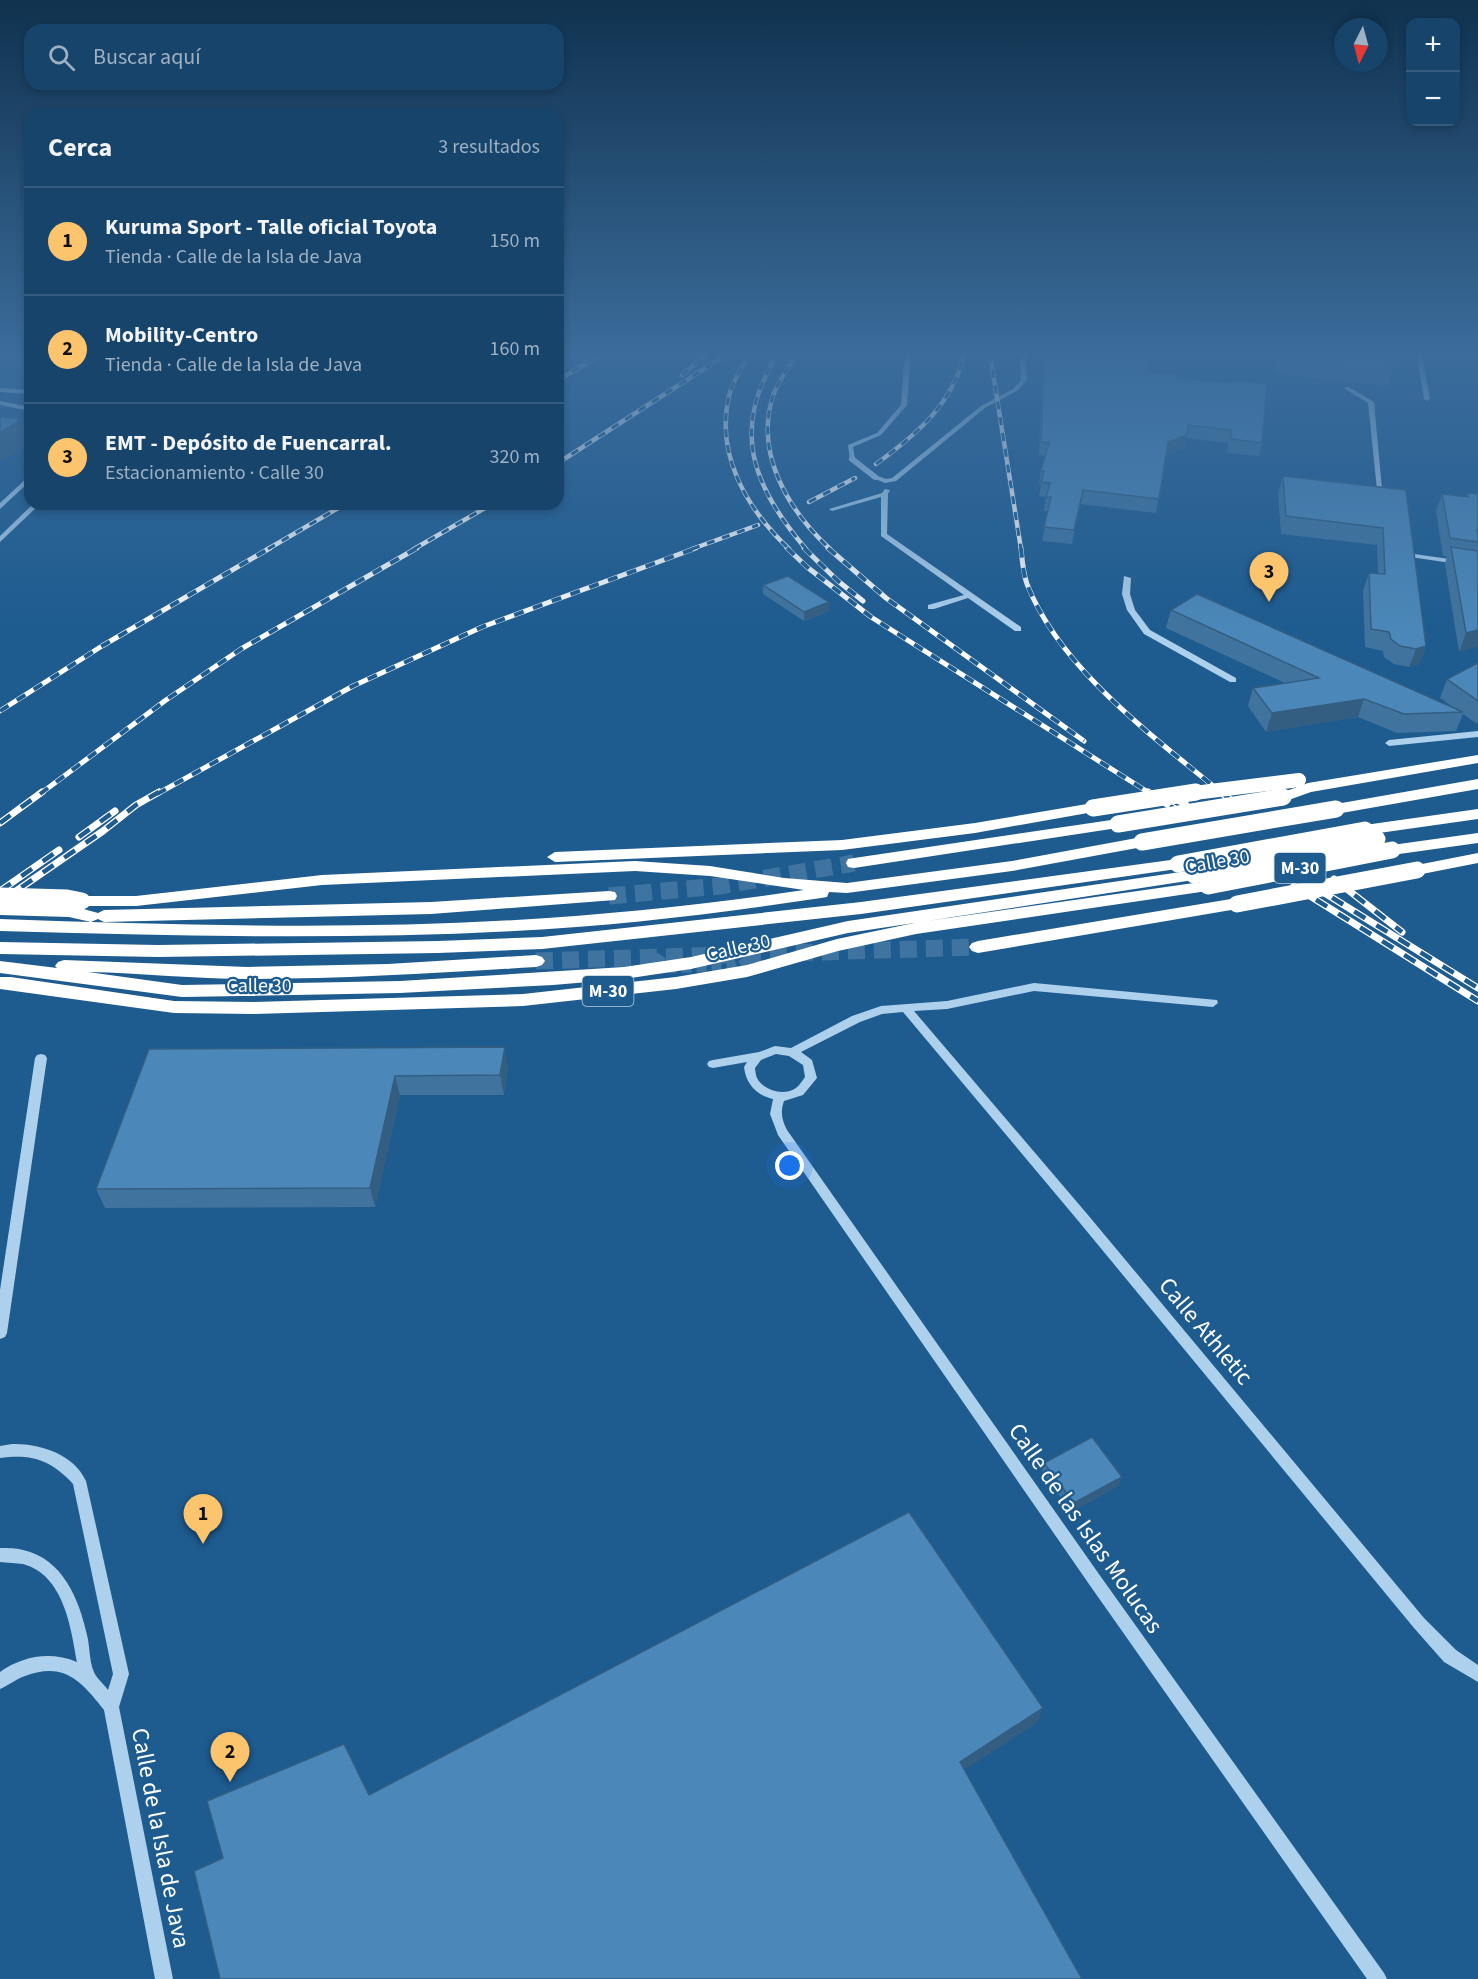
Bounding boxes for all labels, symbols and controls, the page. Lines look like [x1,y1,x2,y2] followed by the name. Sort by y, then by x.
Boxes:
[1334,18,1388,72] north arrow
[1406,18,1460,126] map controls
[1406,18,1460,72] button: +
[24,24,564,90] search box
[45,41,78,74] icon: search
[93,41,201,73] text: Buscar aquí
[1406,72,1460,126] button: −
[48,129,112,166] text: Cerca
[438,133,540,161] text: 3 resultados
[105,211,437,243] text: Kuruma Sport - Talle oficial Toyota
[62,227,73,255] text: 1
[490,227,540,255] text: 150 m
[105,243,362,271] text: Tienda · Calle de la Isla de Java
[105,319,258,351] text: Mobility-Centro
[62,335,73,363] text: 2
[490,335,540,363] text: 160 m
[105,351,362,379] text: Tienda · Calle de la Isla de Java
[105,427,392,459] text: EMT - Depósito de Fuencarral.
[62,443,73,471] text: 3
[490,443,540,471] text: 320 m
[105,459,324,487] text: Estacionamiento · Calle 30
[1250,552,1288,602] pin: 3
[1182,843,1252,881] street label: Calle 30
[1274,853,1326,883] road number: M-30
[703,927,773,969] street label: Calle 30
[226,972,292,1000] street label: Calle 30
[582,976,634,1006] road number: M-30
[775,1151,804,1180] your location
[1150,1270,1261,1393] street label: Calle Athletic
[1000,1416,1172,1641] street label: Calle de las Islas Molucas
[184,1494,222,1544] pin: 1
[122,1725,199,1951] street label: Calle de la Isla de Java
[210,1732,250,1782] pin: 2

